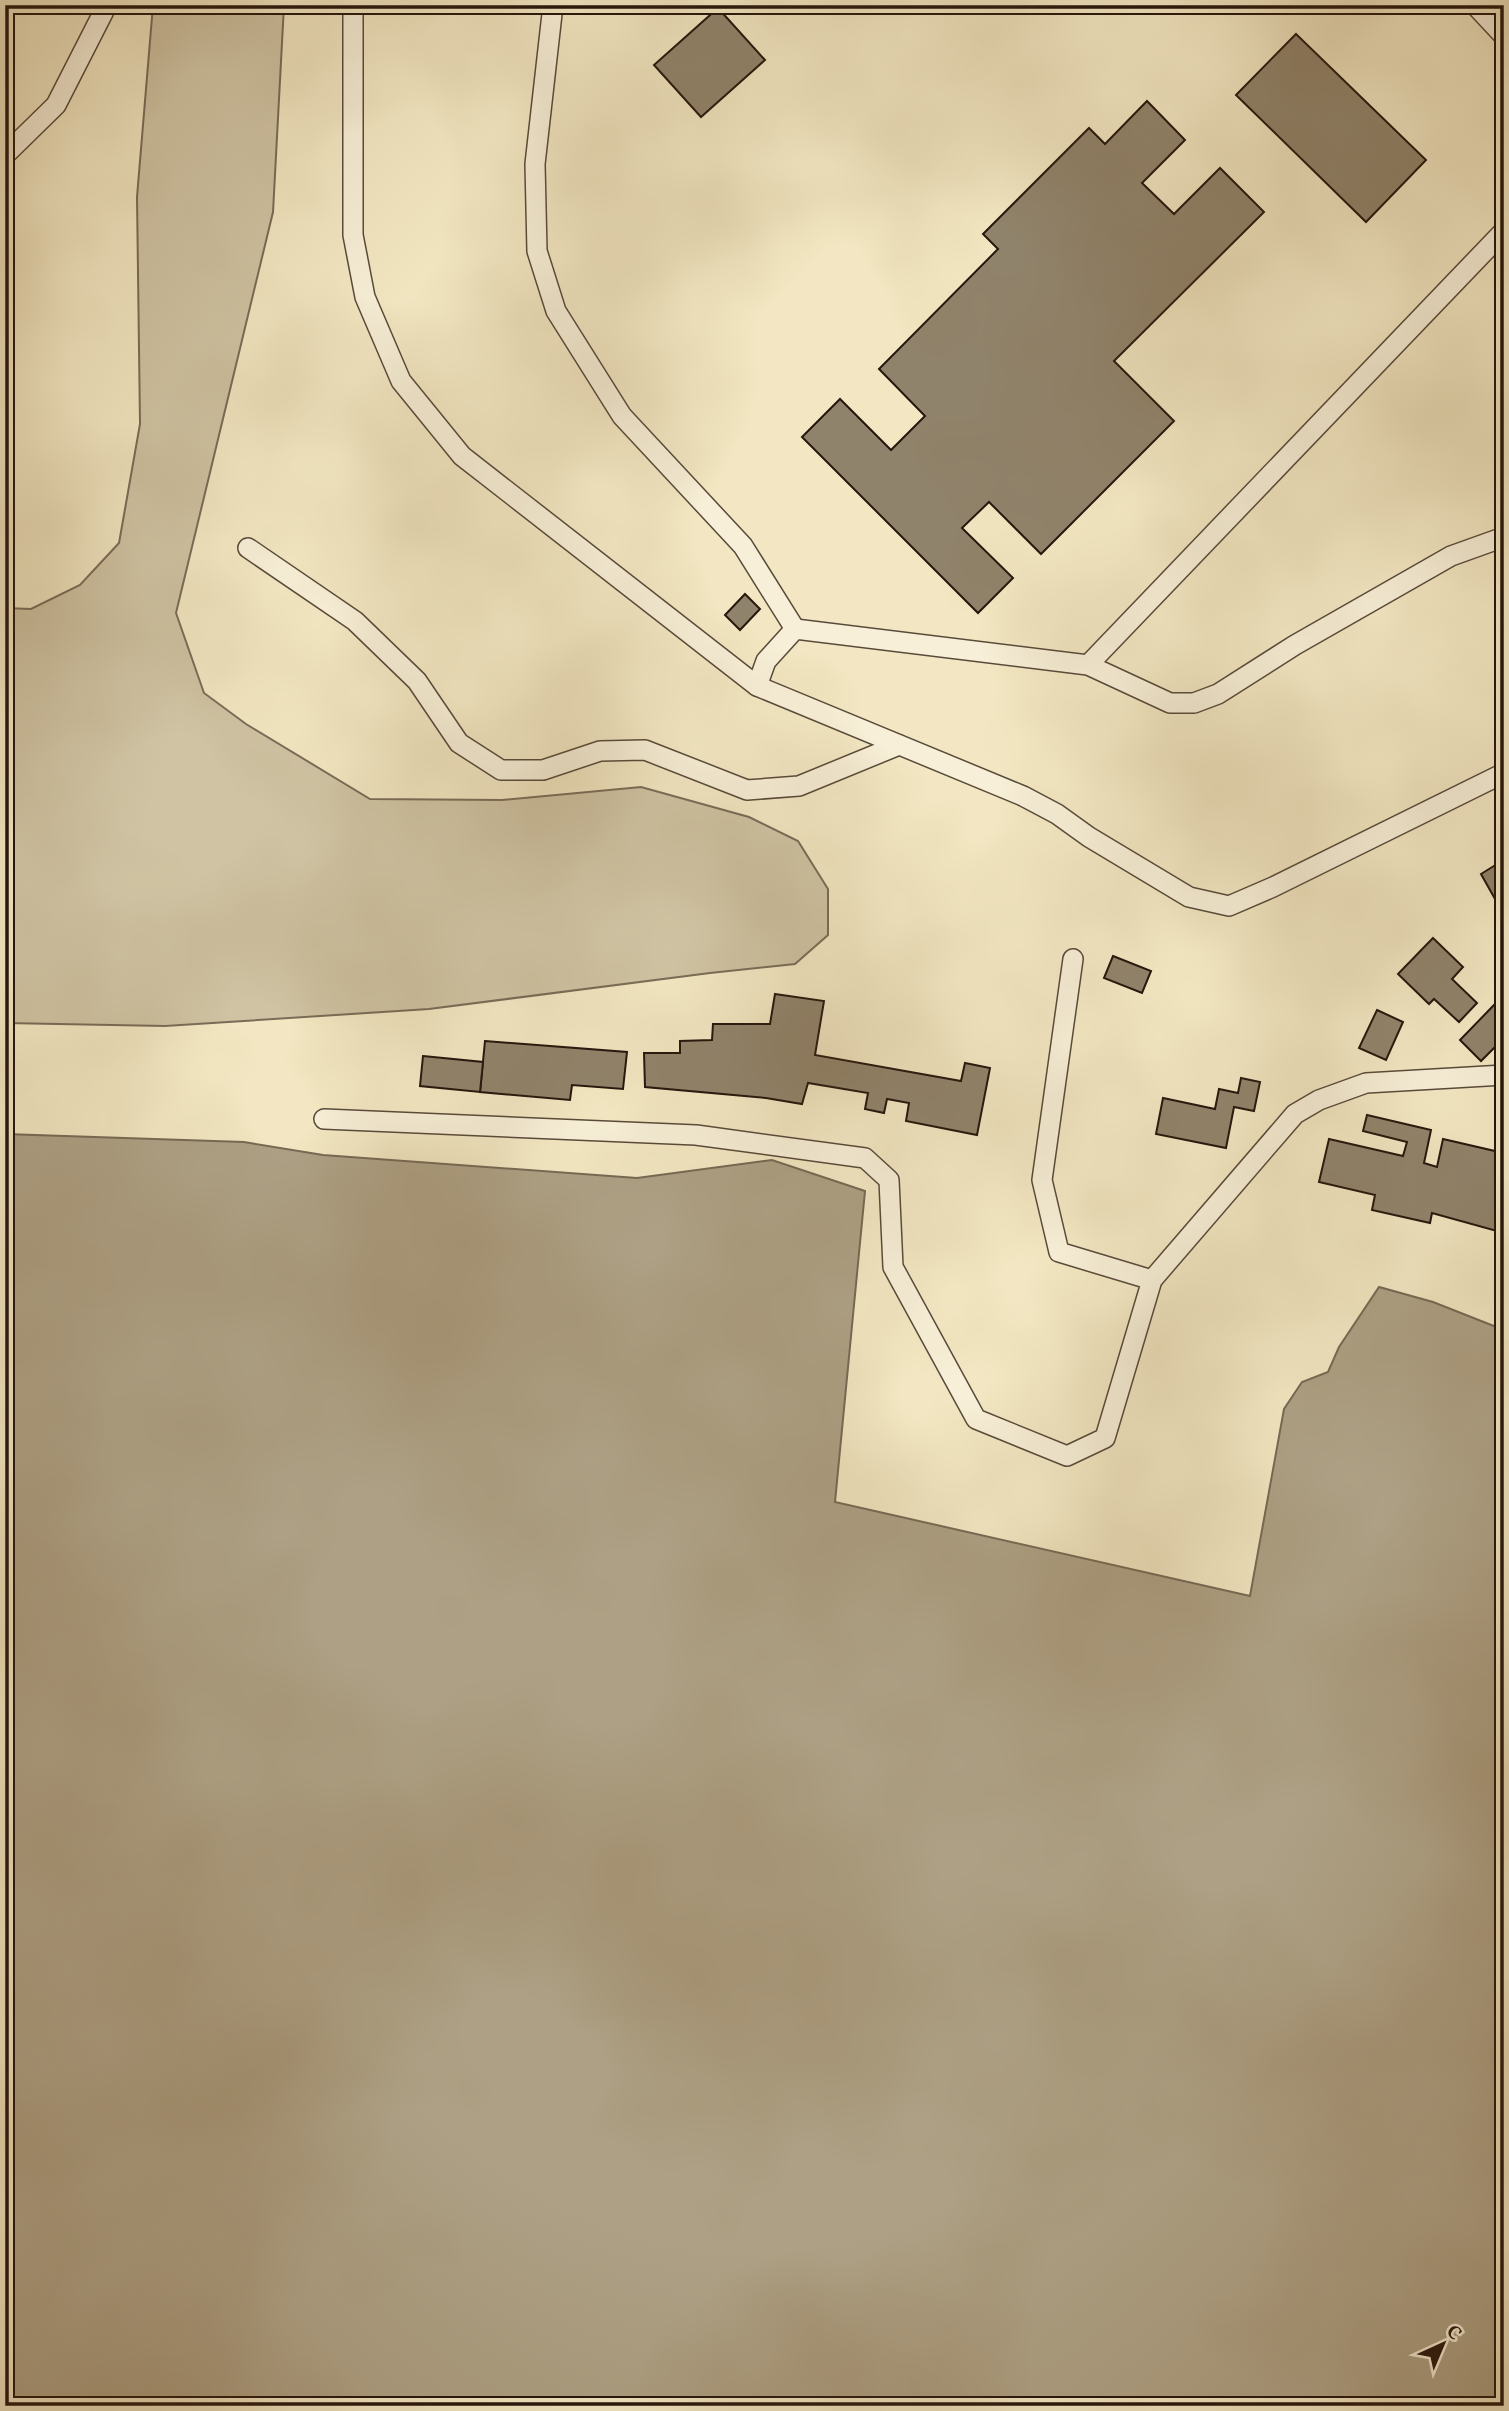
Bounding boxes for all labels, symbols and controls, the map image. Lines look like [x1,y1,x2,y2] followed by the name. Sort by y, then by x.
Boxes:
[1408,2310,1478,2380] north arrow
[1440,2320,1467,2347] text: С

